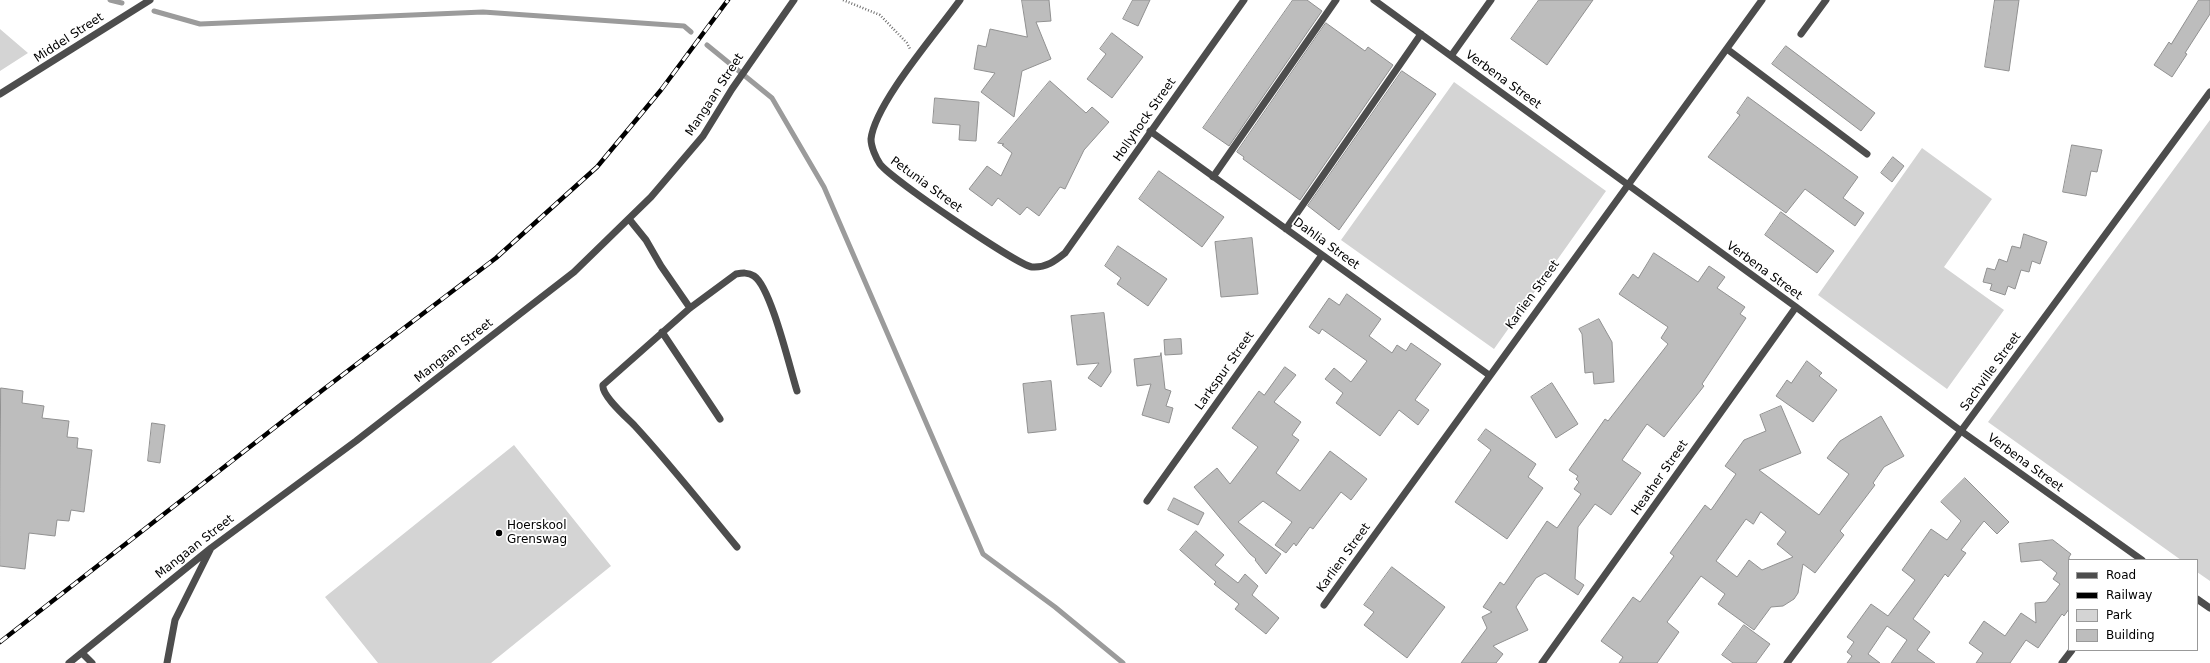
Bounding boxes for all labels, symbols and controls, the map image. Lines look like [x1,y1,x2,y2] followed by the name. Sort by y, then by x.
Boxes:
[32,10,106,66] street label: Middel Street
[1462,48,1544,112] street label: Verbena Street
[683,51,747,139] street label: Mangaan Street
[1111,75,1179,165] street label: Hollyhock Street
[887,154,965,216] street label: Petunia Street
[1290,215,1362,273] street label: Dahlia Street
[1723,239,1805,303] street label: Verbena Street
[1503,258,1563,332] street label: Karlien Street
[412,316,496,386] street label: Mangaan Street
[1193,329,1257,413] street label: Larkspur Street
[1958,330,2024,414] street label: Sachville Street
[1984,431,2066,495] street label: Verbena Street
[1629,438,1691,518] street label: Heather Street
[153,512,237,582] street label: Mangaan Street
[507,519,567,547] place label: Hoerskool Grenswag
[1314,521,1374,595] street label: Karlien Street
[494,528,504,538] marker: Hoerskool Grenswag
[2068,559,2198,651] legend
[2106,568,2136,582] text: Road
[2106,588,2152,602] text: Railway
[2106,608,2132,622] text: Park
[2106,628,2155,642] text: Building

